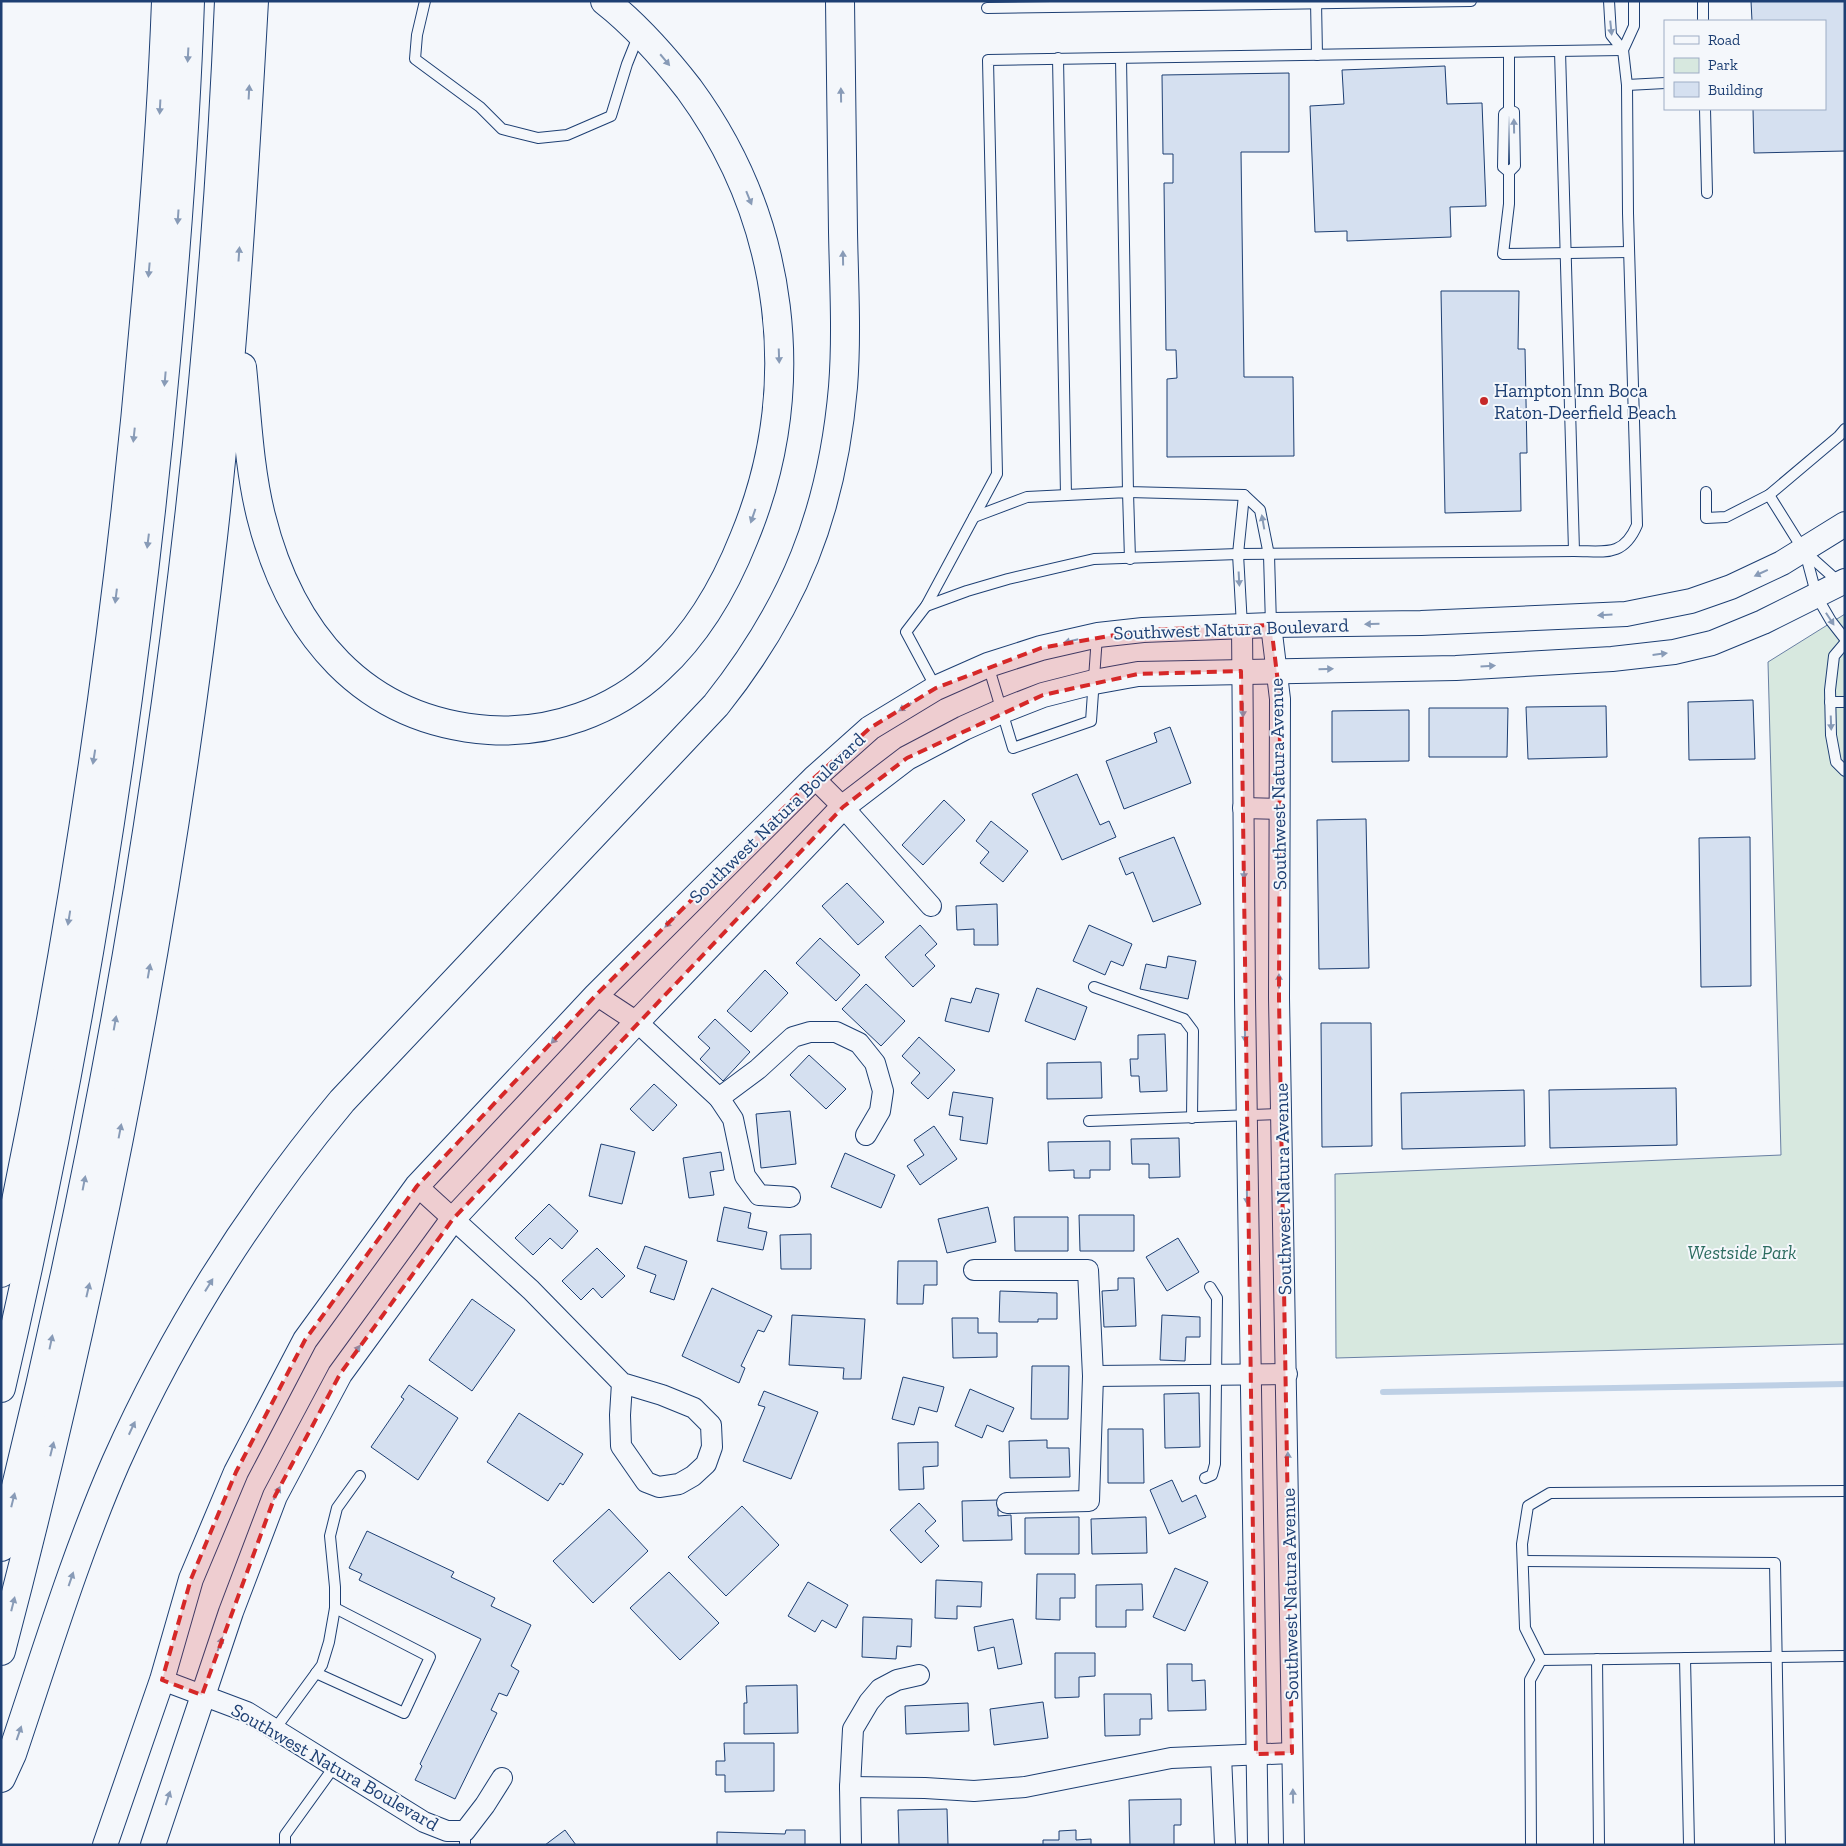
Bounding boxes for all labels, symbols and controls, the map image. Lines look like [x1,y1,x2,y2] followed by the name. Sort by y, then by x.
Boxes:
[1607,20,1615,36] one-way arrow
[1664,20,1826,110] legend
[1708,31,1741,49] text: Road
[183,47,191,63] one-way arrow
[660,53,671,66] one-way arrow
[1708,56,1738,74] text: Park
[1708,81,1763,99] text: Building
[246,84,254,100] one-way arrow
[837,87,845,103] one-way arrow
[155,100,163,116] one-way arrow
[1510,118,1518,134] one-way arrow
[746,191,754,205] one-way arrow
[174,210,182,226] one-way arrow
[236,246,244,262] one-way arrow
[839,249,847,265] one-way arrow
[144,262,152,278] one-way arrow
[775,349,783,365] one-way arrow
[160,371,168,387] one-way arrow
[1494,379,1677,424] place label: Hampton Inn Boca Raton-Deerfield Beach
[1478,395,1490,407] marker: Hampton Inn Boca Raton-Deerfield Beach
[130,427,138,443] one-way arrow
[749,509,757,524] one-way arrow
[1258,513,1266,529] one-way arrow
[144,533,152,549] one-way arrow
[1754,570,1768,578] one-way arrow
[1235,571,1243,587] one-way arrow
[112,588,120,604] one-way arrow
[1597,611,1613,619] one-way arrow
[1825,612,1835,625] one-way arrow
[1113,613,1350,645] street label: Southwest Natura Boulevard
[1364,620,1380,628] one-way arrow
[1064,637,1079,645] one-way arrow
[1652,649,1668,657] one-way arrow
[1480,661,1496,669] one-way arrow
[1318,665,1334,673] one-way arrow
[1265,678,1291,890] street label: Southwest Natura Avenue
[1239,702,1247,718] one-way arrow
[899,703,912,712] one-way arrow
[1827,715,1835,731] one-way arrow
[684,728,870,908] street label: Southwest Natura Boulevard
[90,749,98,765] one-way arrow
[1240,865,1248,881] one-way arrow
[65,910,73,926] one-way arrow
[664,916,676,928] one-way arrow
[146,963,154,979] one-way arrow
[1275,973,1283,989] one-way arrow
[111,1015,119,1031] one-way arrow
[1241,1027,1249,1043] one-way arrow
[550,1032,562,1044] one-way arrow
[1270,1083,1296,1295] street label: Southwest Natura Avenue
[117,1123,125,1139] one-way arrow
[81,1174,89,1190] one-way arrow
[1243,1189,1251,1205] one-way arrow
[1687,1241,1797,1264] park label: Westside Park
[205,1279,214,1292] one-way arrow
[84,1283,92,1298] one-way arrow
[47,1334,55,1349] one-way arrow
[351,1345,362,1358] one-way arrow
[128,1421,136,1435] one-way arrow
[48,1441,56,1456] one-way arrow
[1284,1450,1292,1466] one-way arrow
[273,1485,282,1500] one-way arrow
[1277,1488,1303,1700] street label: Southwest Natura Avenue
[9,1492,17,1507] one-way arrow
[68,1571,76,1586] one-way arrow
[10,1596,18,1611] one-way arrow
[216,1637,224,1652] one-way arrow
[227,1698,443,1836] street label: Southwest Natura Boulevard
[16,1725,23,1740] one-way arrow
[1289,1788,1297,1804] one-way arrow
[165,1791,172,1806] one-way arrow

